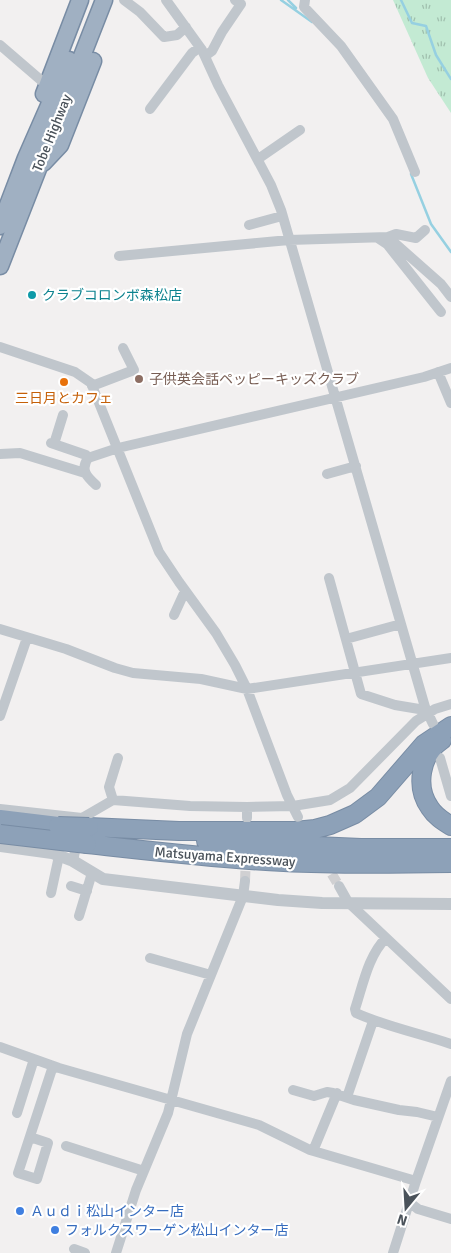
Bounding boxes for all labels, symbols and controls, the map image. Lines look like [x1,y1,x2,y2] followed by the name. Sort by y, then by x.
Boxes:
[29,91,75,174] street label: Tobe Highway
[42,287,182,304] place label: クラブコロンボ森松店
[26,289,38,301] marker: クラブコロンボ森松店
[149,371,359,388] place label: 子供英会話ペッピーキッズクラブ
[133,373,145,385] marker: 子供英会話ペッピーキッズクラブ
[58,376,70,388] marker: 三日月とカフェ
[15,390,113,407] place label: 三日月とカフェ
[154,844,296,870] street label: Matsuyama Expressway
[381,1183,431,1233] north arrow
[30,1203,184,1220] place label: Ａｕｄｉ松山インター店
[14,1205,26,1217] marker: Ａｕｄｉ松山インター店
[395,1210,409,1229] text: N
[65,1222,289,1239] place label: フォルクスワーゲン松山インター店
[49,1224,61,1236] marker: フォルクスワーゲン松山インター店

